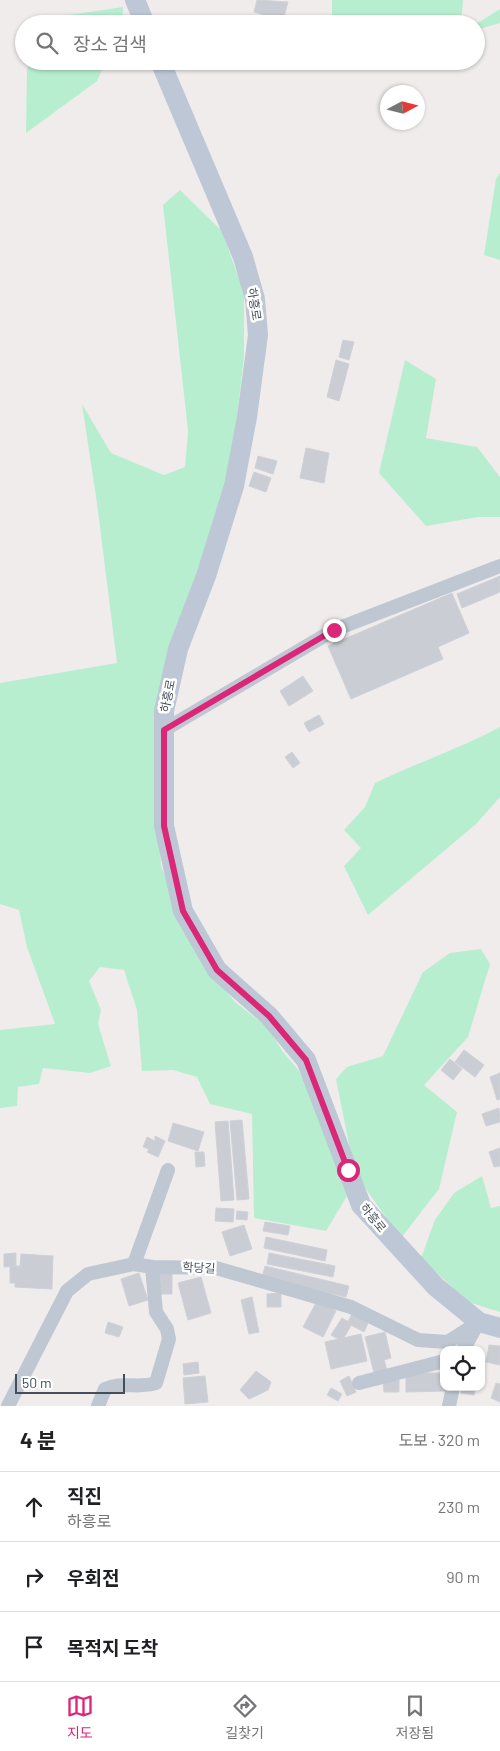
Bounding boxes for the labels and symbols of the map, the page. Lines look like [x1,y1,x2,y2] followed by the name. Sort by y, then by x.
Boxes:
[380,85,425,130] north arrow
[245,286,264,321] street label: 하흥로
[323,619,346,642] route end
[157,678,177,713] street label: 하흥로
[337,1159,360,1182] route start
[358,1200,390,1235] street label: 하흥로
[182,1259,216,1275] street label: 학당길
[15,1371,125,1394] scale bar

